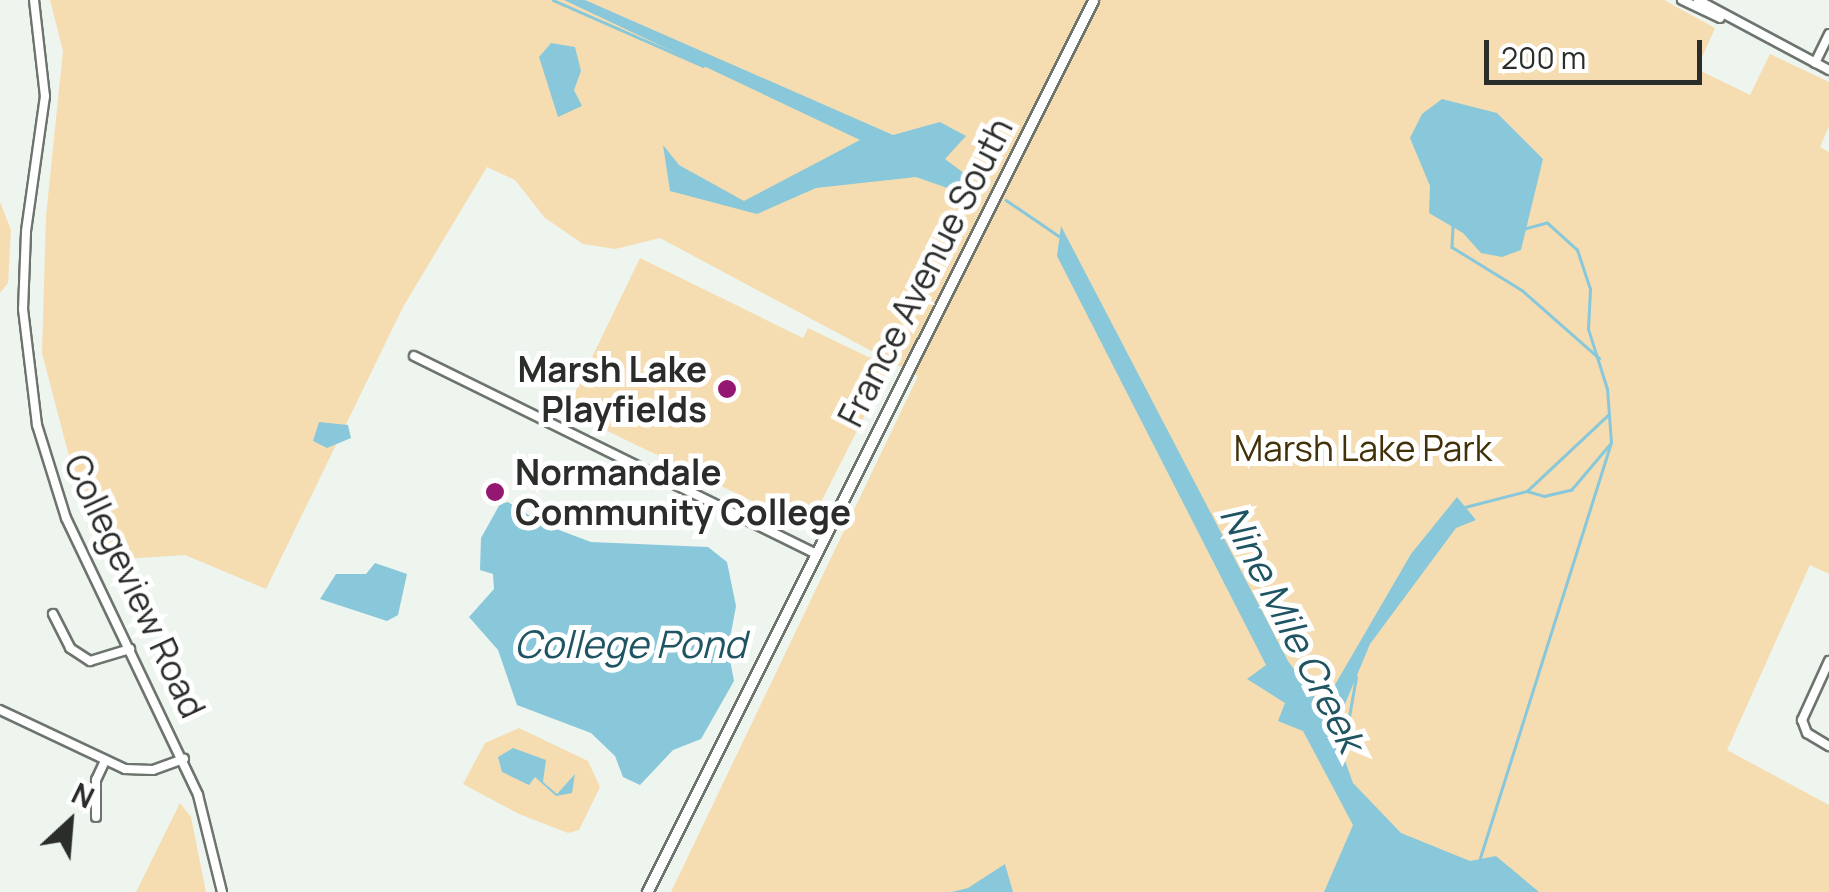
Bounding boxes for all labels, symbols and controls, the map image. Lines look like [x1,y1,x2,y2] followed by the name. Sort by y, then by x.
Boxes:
[1489,20,1706,82] scale bar
[1501,37,1586,78] text: 200 m
[829,111,1021,433] street label: France Avenue South
[517,348,707,430] place label: Marsh Lake Playfields
[716,378,738,400] marker: Marsh Lake Playfields
[1234,427,1492,469] park label: Marsh Lake Park
[56,448,214,724] street label: Collegeview Road
[515,451,851,533] place label: Normandale Community College
[484,481,506,503] marker: Normandale Community College
[1211,497,1375,759] water label: Nine Mile Creek
[514,621,746,667] water label: College Pond
[20,772,120,872] north arrow
[66,774,101,817] text: N

